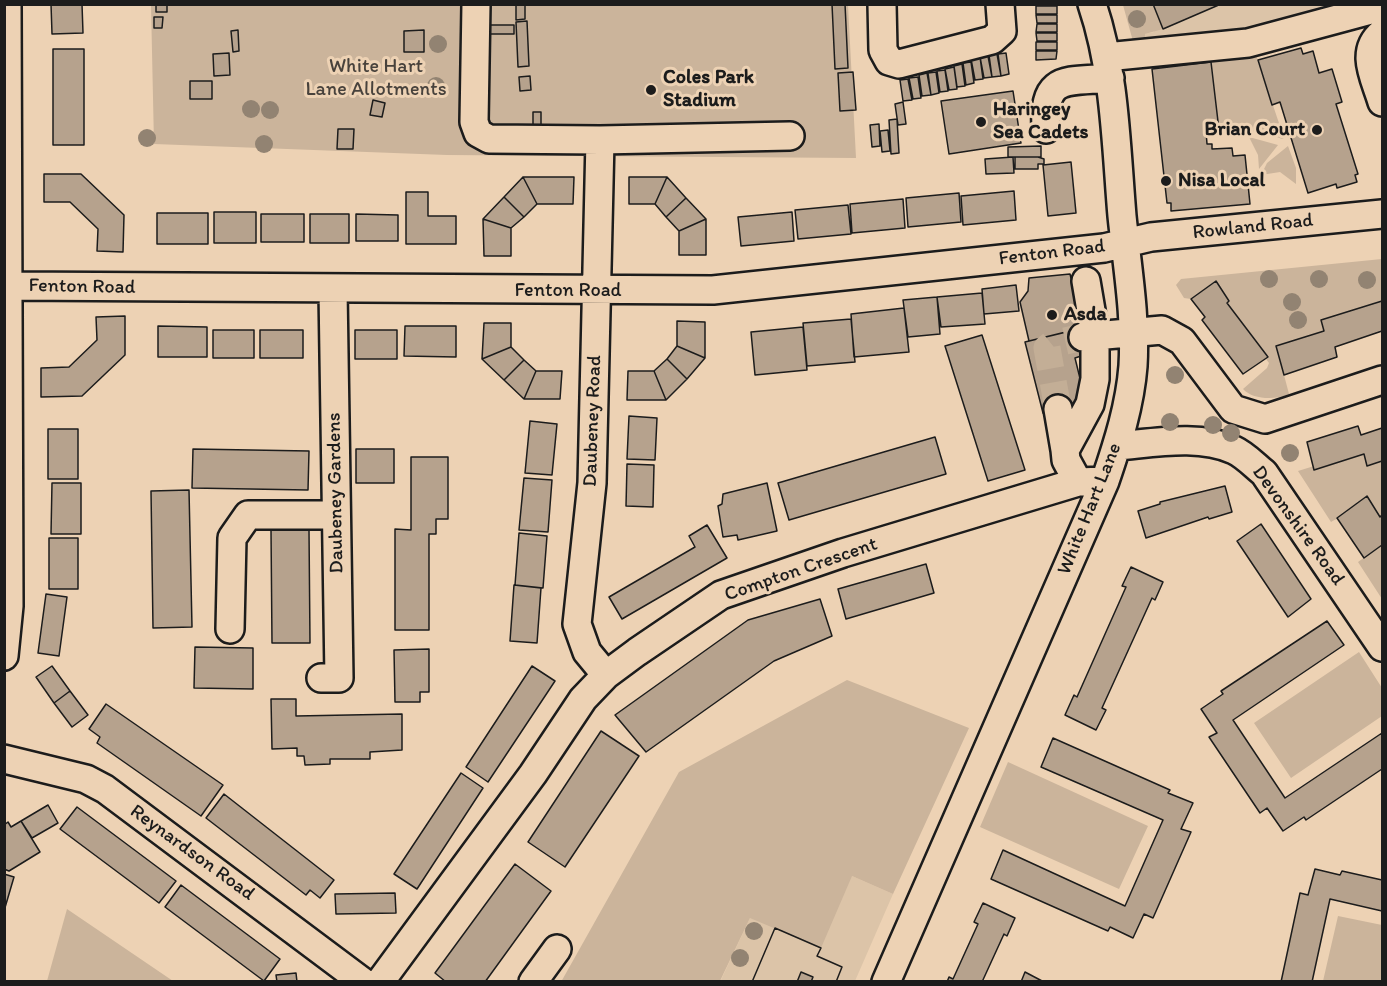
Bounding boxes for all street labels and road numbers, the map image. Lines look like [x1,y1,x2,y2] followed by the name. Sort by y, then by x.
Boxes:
[1191,209,1315,245] street label: Rowland Road
[997,235,1107,271] street label: Fenton Road
[28,274,136,300] street label: Fenton Road
[514,279,622,303] street label: Fenton Road
[579,355,607,487] street label: Daubeney Road
[323,412,349,574] street label: Daubeney Gardens
[1053,440,1127,578] street label: White Hart Lane
[1246,461,1350,591] street label: Devonshire Road
[721,533,881,607] street label: Compton Crescent
[125,800,259,906] street label: Reynardson Road

